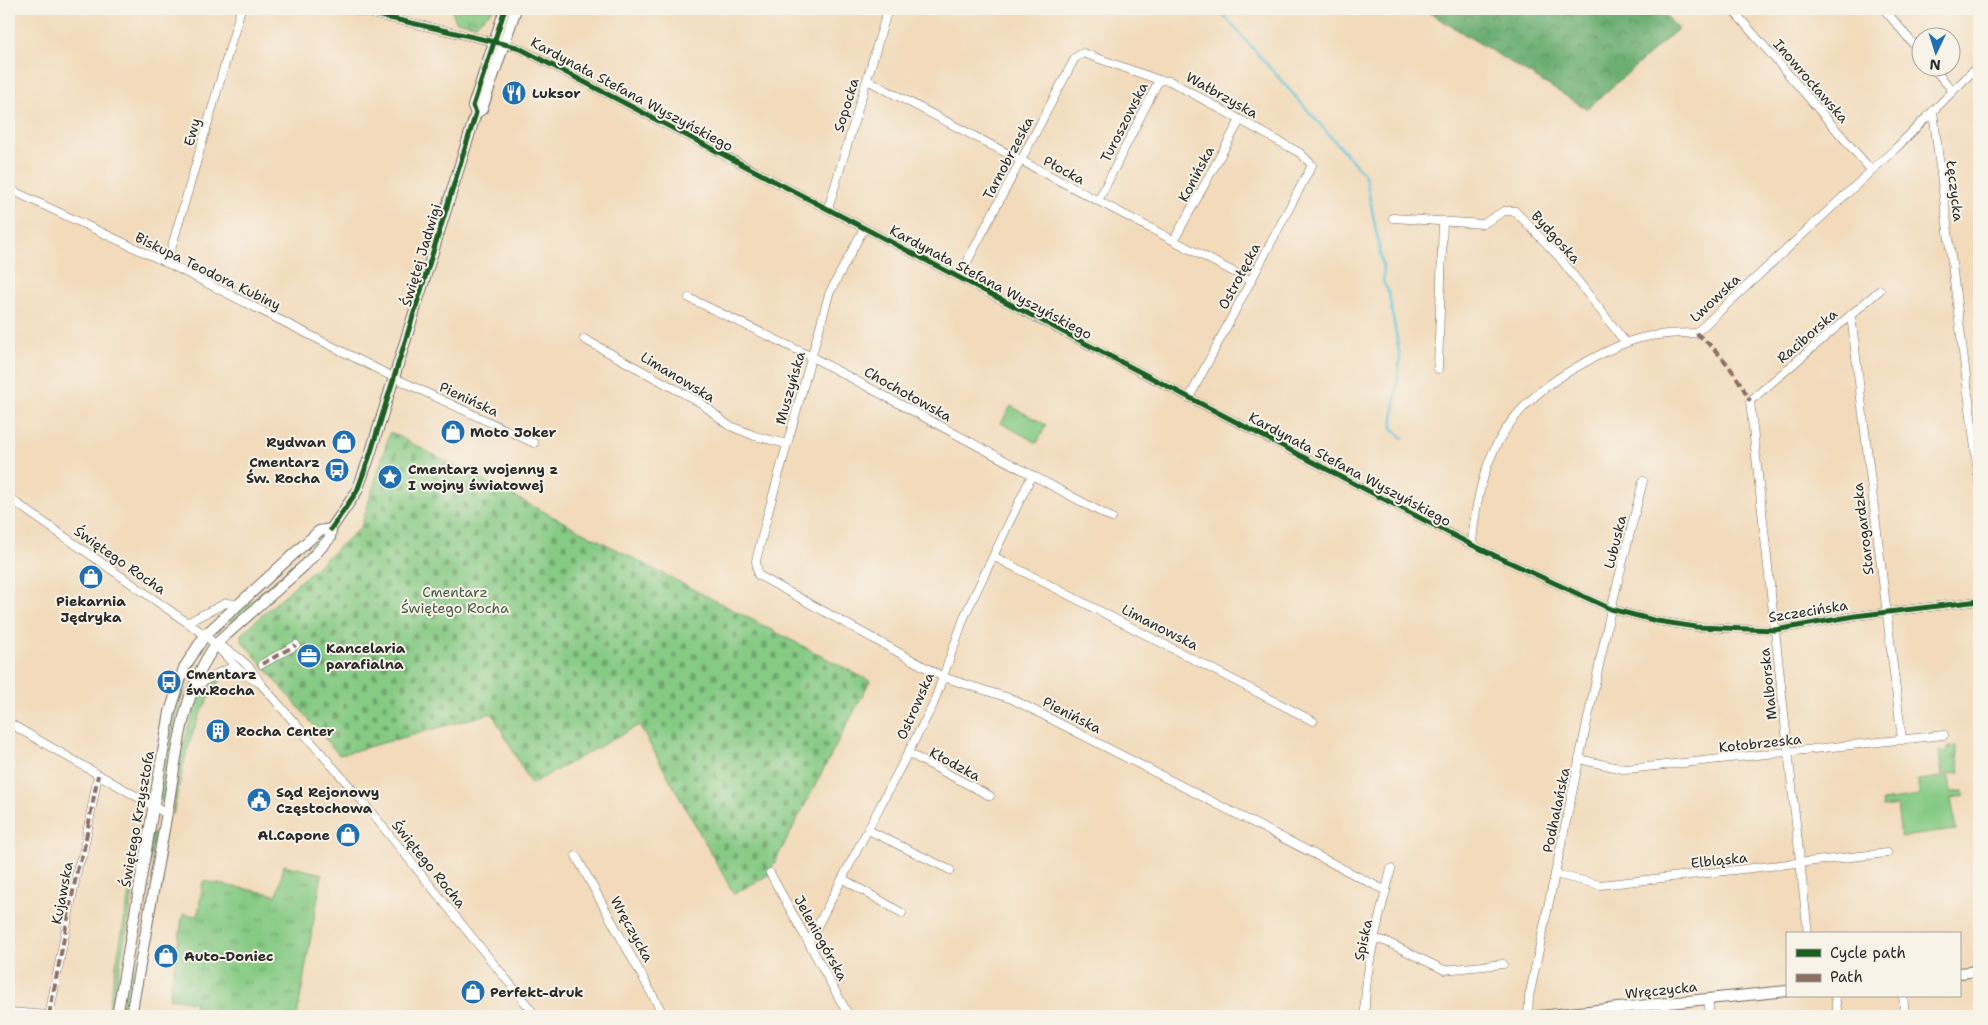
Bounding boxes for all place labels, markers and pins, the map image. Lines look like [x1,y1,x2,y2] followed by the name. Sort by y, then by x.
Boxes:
[501,80,527,106] restaurant icon: Luksor
[532,84,581,102] place label: Luksor
[440,419,466,445] shop icon: Moto Joker
[470,423,557,441] place label: Moto Joker
[331,429,357,455] shop icon: Rydwan
[266,433,326,451] place label: Rydwan
[246,453,320,487] place label: Cmentarz Św. Rocha
[324,457,350,483] bus stop icon: Cmentarz Św. Rocha
[408,460,559,494] place label: Cmentarz wojenny z I wojny światowej
[377,464,403,490] place icon: Cmentarz wojenny z I wojny światowej
[78,564,104,590] shop icon: Piekarnia Jędryka
[56,592,126,626] place label: Piekarnia Jędryka
[326,639,406,673] place label: Kancelaria parafialna
[296,643,322,669] office icon: Kancelaria parafialna
[186,665,257,699] place label: Cmentarz św.Rocha
[156,669,182,695] bus stop icon: Cmentarz św.Rocha
[205,718,231,744] building icon: Rocha Center
[236,722,335,740] place label: Rocha Center
[276,783,379,817] place label: Sąd Rejonowy Częstochowa
[246,787,272,813] public building icon: Sąd Rejonowy Częstochowa
[335,822,361,848] shop icon: Al.Capone
[257,826,330,844] place label: Al.Capone
[153,943,179,969] shop icon: Auto-Doniec
[184,947,273,965] place label: Auto-Doniec
[460,979,486,1005] shop icon: Perfekt-druk
[490,983,583,1001] place label: Perfekt-druk

